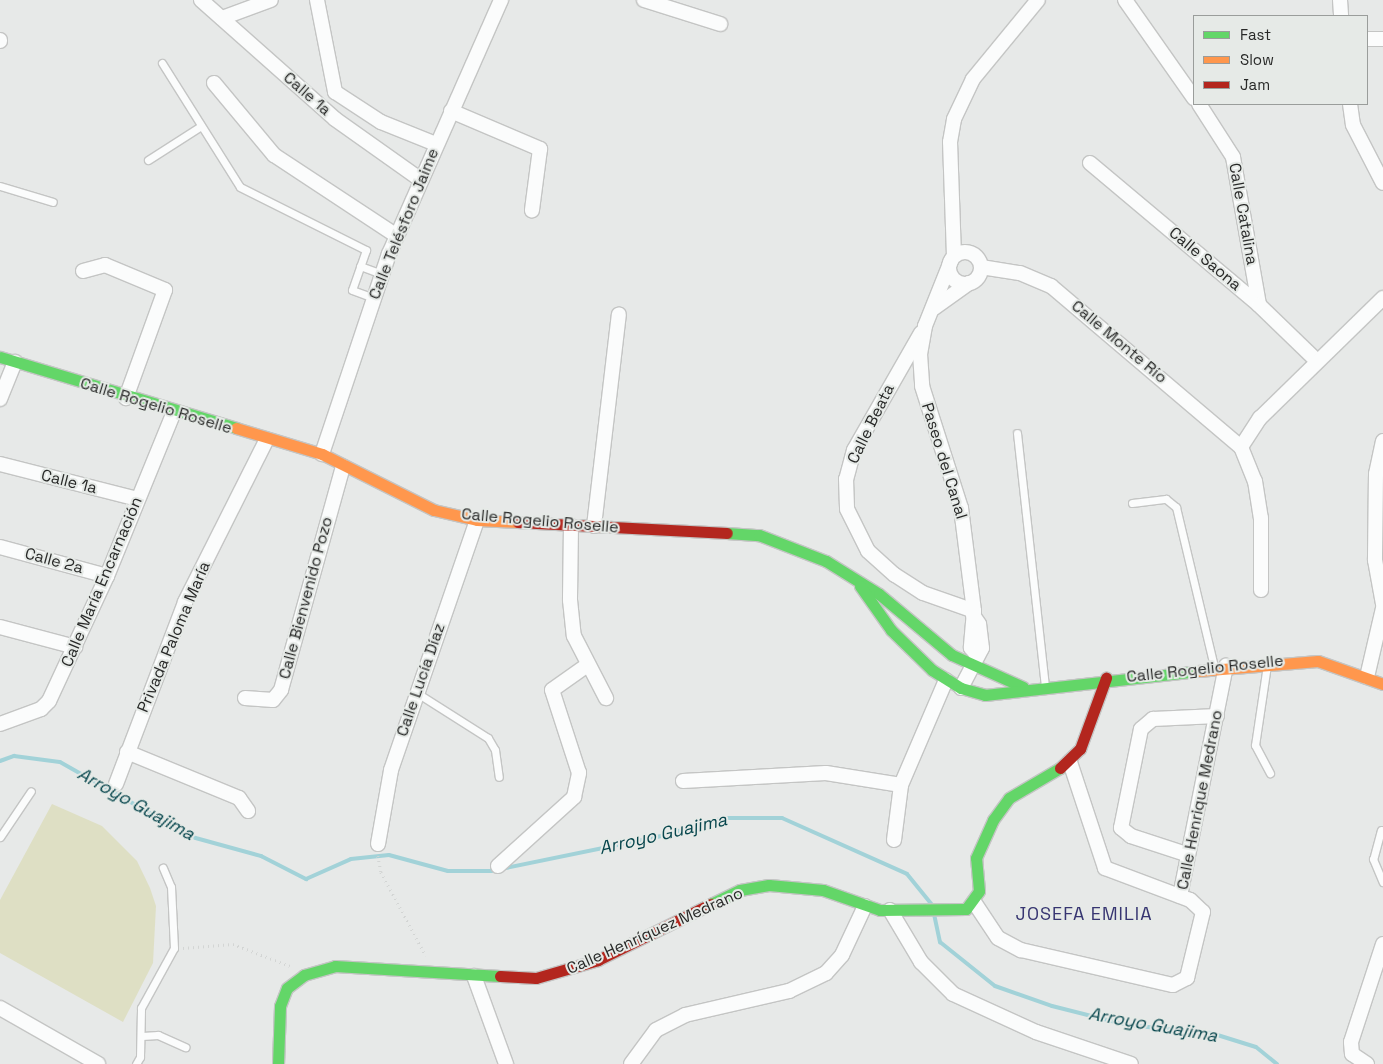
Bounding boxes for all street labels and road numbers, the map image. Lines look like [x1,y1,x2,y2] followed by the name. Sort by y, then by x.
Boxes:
[279,68,335,120] street label: Calle 1a
[365,145,443,303] street label: Calle Telésforo Jaime
[1225,162,1261,266] street label: Calle Catalina
[1165,223,1245,295] street label: Calle Saona
[1067,296,1171,388] street label: Calle Monte Río
[78,374,234,438] street label: Calle Rogelio Roselle
[843,381,899,467] street label: Calle Beata
[917,400,971,522] street label: Paseo del Canal
[39,466,99,498] street label: Calle 1a
[57,494,147,670] street label: Calle María Encarnación
[461,505,619,537] street label: Calle Rogelio Roselle
[275,515,337,681] street label: Calle Bienvenido Pozo
[23,544,85,578] street label: Calle 2a
[133,559,215,715] street label: Privada Paloma María
[393,621,449,739] street label: Calle Lucía Díaz
[1126,651,1284,687] street label: Calle Rogelio Roselle
[1173,709,1227,891] street label: Calle Henrique Medrano
[564,883,746,979] street label: Calle Henríquez Medrano

